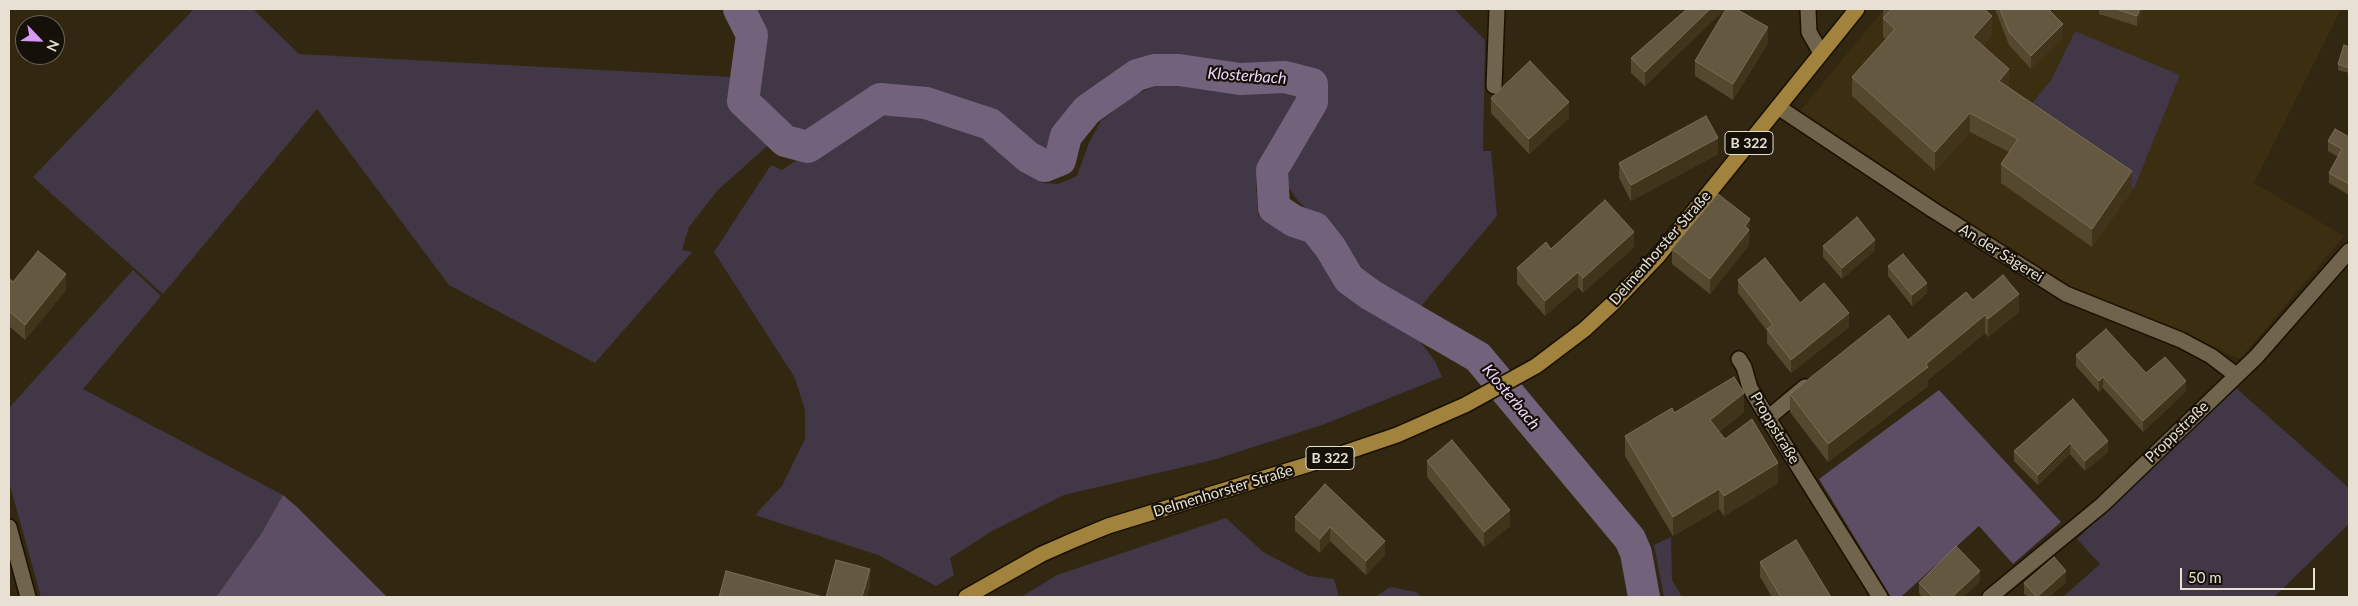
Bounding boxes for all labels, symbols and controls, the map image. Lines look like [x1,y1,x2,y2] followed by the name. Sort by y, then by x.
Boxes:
[15,15,65,65] north arrow
[43,38,63,54] text: N
[1207,64,1287,88] water label: Klosterbach
[1725,132,1773,154] road number: B 322
[1606,187,1714,309] street label: Delmenhorster Straße
[1956,220,2046,286] street label: An der Sägerei
[1478,360,1544,434] water label: Klosterbach
[1747,389,1803,467] street label: Proppstraße
[2142,398,2212,466] street label: Proppstraße
[1306,446,1354,469] road number: B 322
[1151,461,1295,521] street label: Delmenhorster Straße
[2183,558,2318,590] scale bar
[2188,568,2222,586] text: 50 m

